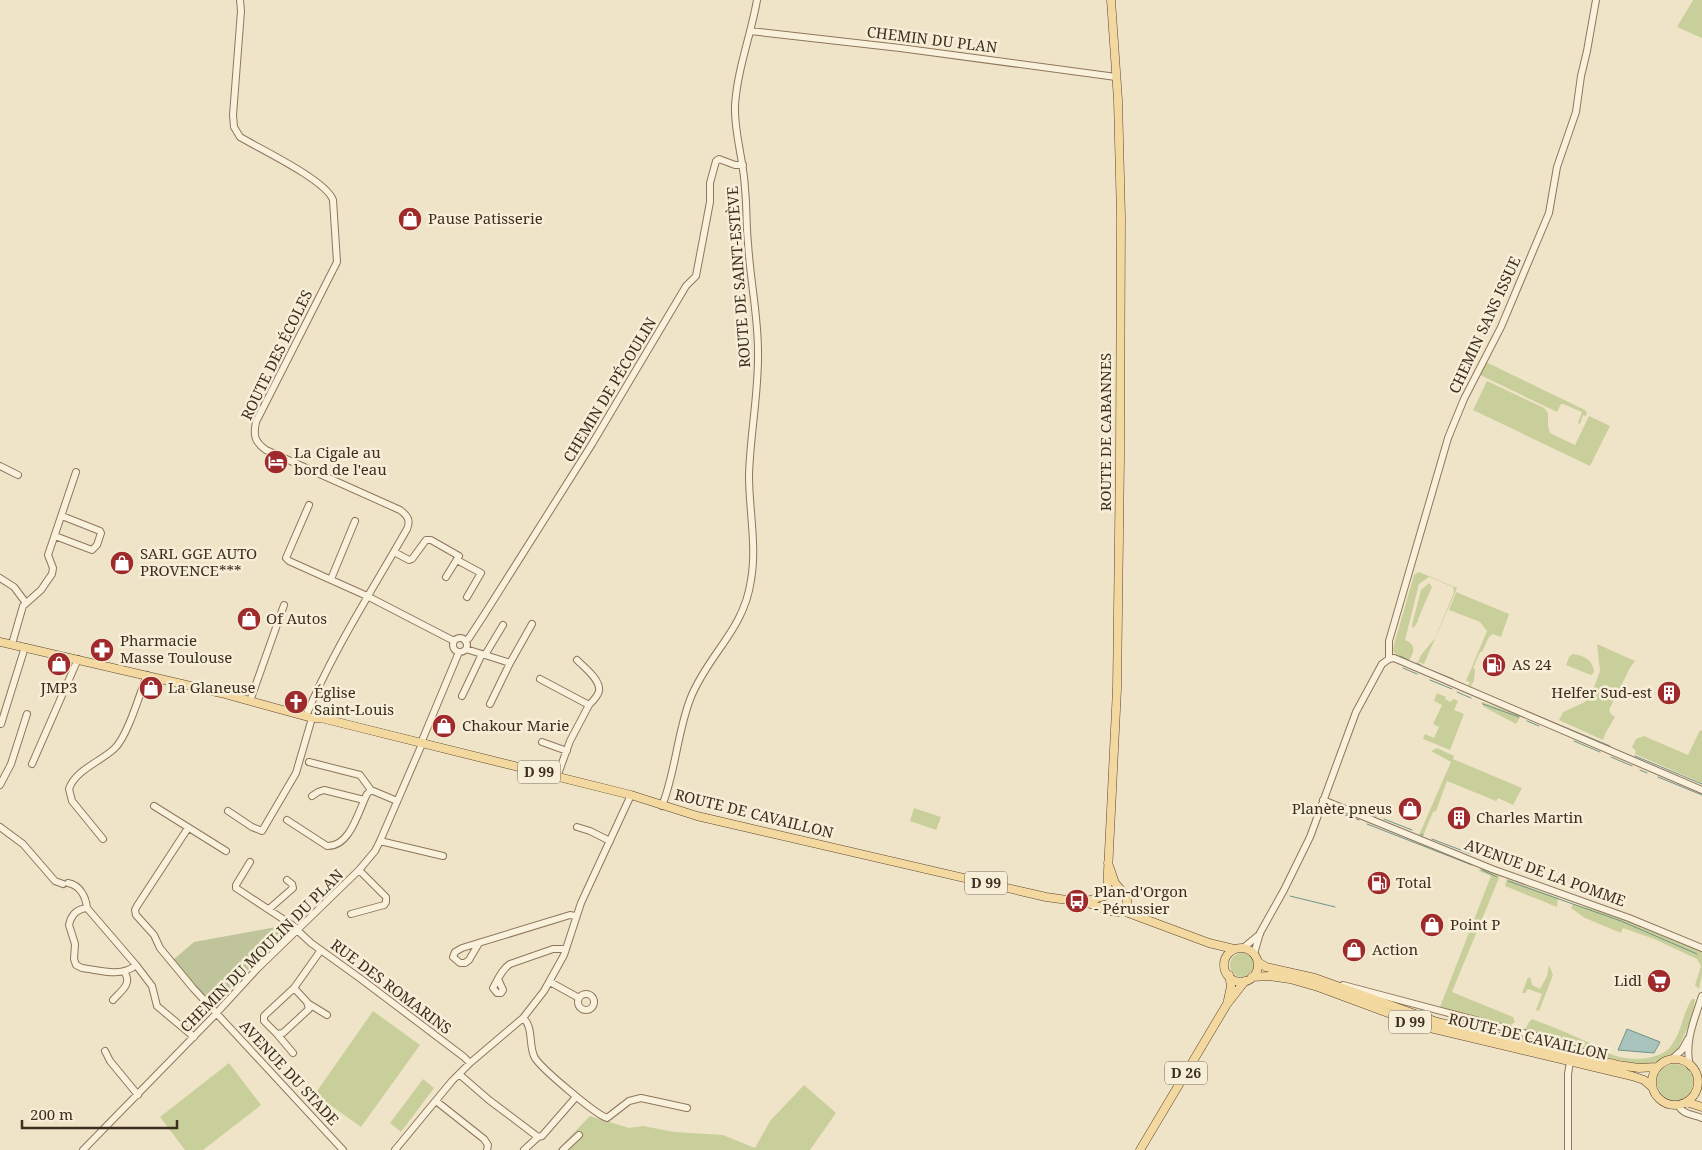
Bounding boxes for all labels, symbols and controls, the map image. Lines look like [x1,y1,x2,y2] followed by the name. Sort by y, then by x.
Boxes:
[866,21,999,57] street label: CHEMIN DU PLAN
[722,186,754,369] street label: ROUTE DE SAINT-ESTÈVE
[397,206,423,232] shop icon: Pause Patisserie
[428,208,543,228] place label: Pause Patisserie
[1443,253,1525,396] street label: CHEMIN SANS ISSUE
[236,286,316,423] street label: ROUTE DES ÉCOLES
[558,313,661,465] street label: CHEMIN DE PÉCOULIN
[1095,353,1115,511] street label: ROUTE DE CABANNES
[294,442,387,479] place label: La Cigale au bord de l'eau
[263,449,289,475] hotel icon: La Cigale au bord de l'eau
[140,543,257,580] place label: SARL GGE AUTO PROVENCE***
[109,550,135,576] shop icon: SARL GGE AUTO PROVENCE***
[236,606,262,632] shop icon: Of Autos
[266,608,327,628] place label: Of Autos
[120,630,232,667] place label: Pharmacie Masse Toulouse
[89,637,115,663] pharmacy icon: Pharmacie Masse Toulouse
[46,651,72,677] shop icon: JMP3
[1481,652,1507,678] fuel station icon: AS 24
[1512,654,1552,674] place label: AS 24
[138,675,164,701] shop icon: La Glaneuse
[40,677,77,697] place label: JMP3
[168,677,256,697] place label: La Glaneuse
[1656,680,1682,706] building icon: Helfer Sud-est
[314,682,394,719] place label: Église Saint-Louis
[1551,682,1652,702] place label: Helfer Sud-est
[283,689,309,715] church icon: Église Saint-Louis
[431,713,457,739] shop icon: Chakour Marie
[462,715,569,735] place label: Chakour Marie
[518,760,560,784] road number: D 99
[673,784,836,843] street label: ROUTE DE CAVAILLON
[1397,796,1423,822] shop icon: Planète pneus
[1292,798,1392,818] place label: Planète pneus
[1446,805,1472,831] building icon: Charles Martin
[1476,807,1583,827] place label: Charles Martin
[1462,834,1629,911] street label: AVENUE DE LA POMME
[175,864,348,1036] street label: CHEMIN DU MOULIN DU PLAN
[1366,870,1392,896] fuel station icon: Total
[965,871,1007,894] road number: D 99
[1396,872,1432,892] place label: Total
[1094,881,1188,918] place label: Plan-d'Orgon - Pérussier
[1064,888,1090,914] bus stop icon: Plan-d'Orgon - Pérussier
[1419,912,1445,938] shop icon: Point P
[1450,914,1500,934] place label: Point P
[327,934,456,1038] street label: RUE DES ROMARINS
[1341,937,1367,963] shop icon: Action
[1372,939,1418,959] place label: Action
[1646,968,1672,994] supermarket icon: Lidl
[1614,970,1642,990] place label: Lidl
[1447,1008,1610,1064] street label: ROUTE DE CAVAILLON
[1389,1010,1431,1034] road number: D 99
[236,1015,344,1129] street label: AVENUE DU STADE
[1165,1062,1207,1084] road number: D 26
[22,1098,178,1130] scale bar
[30,1104,73,1124] text: 200 m

